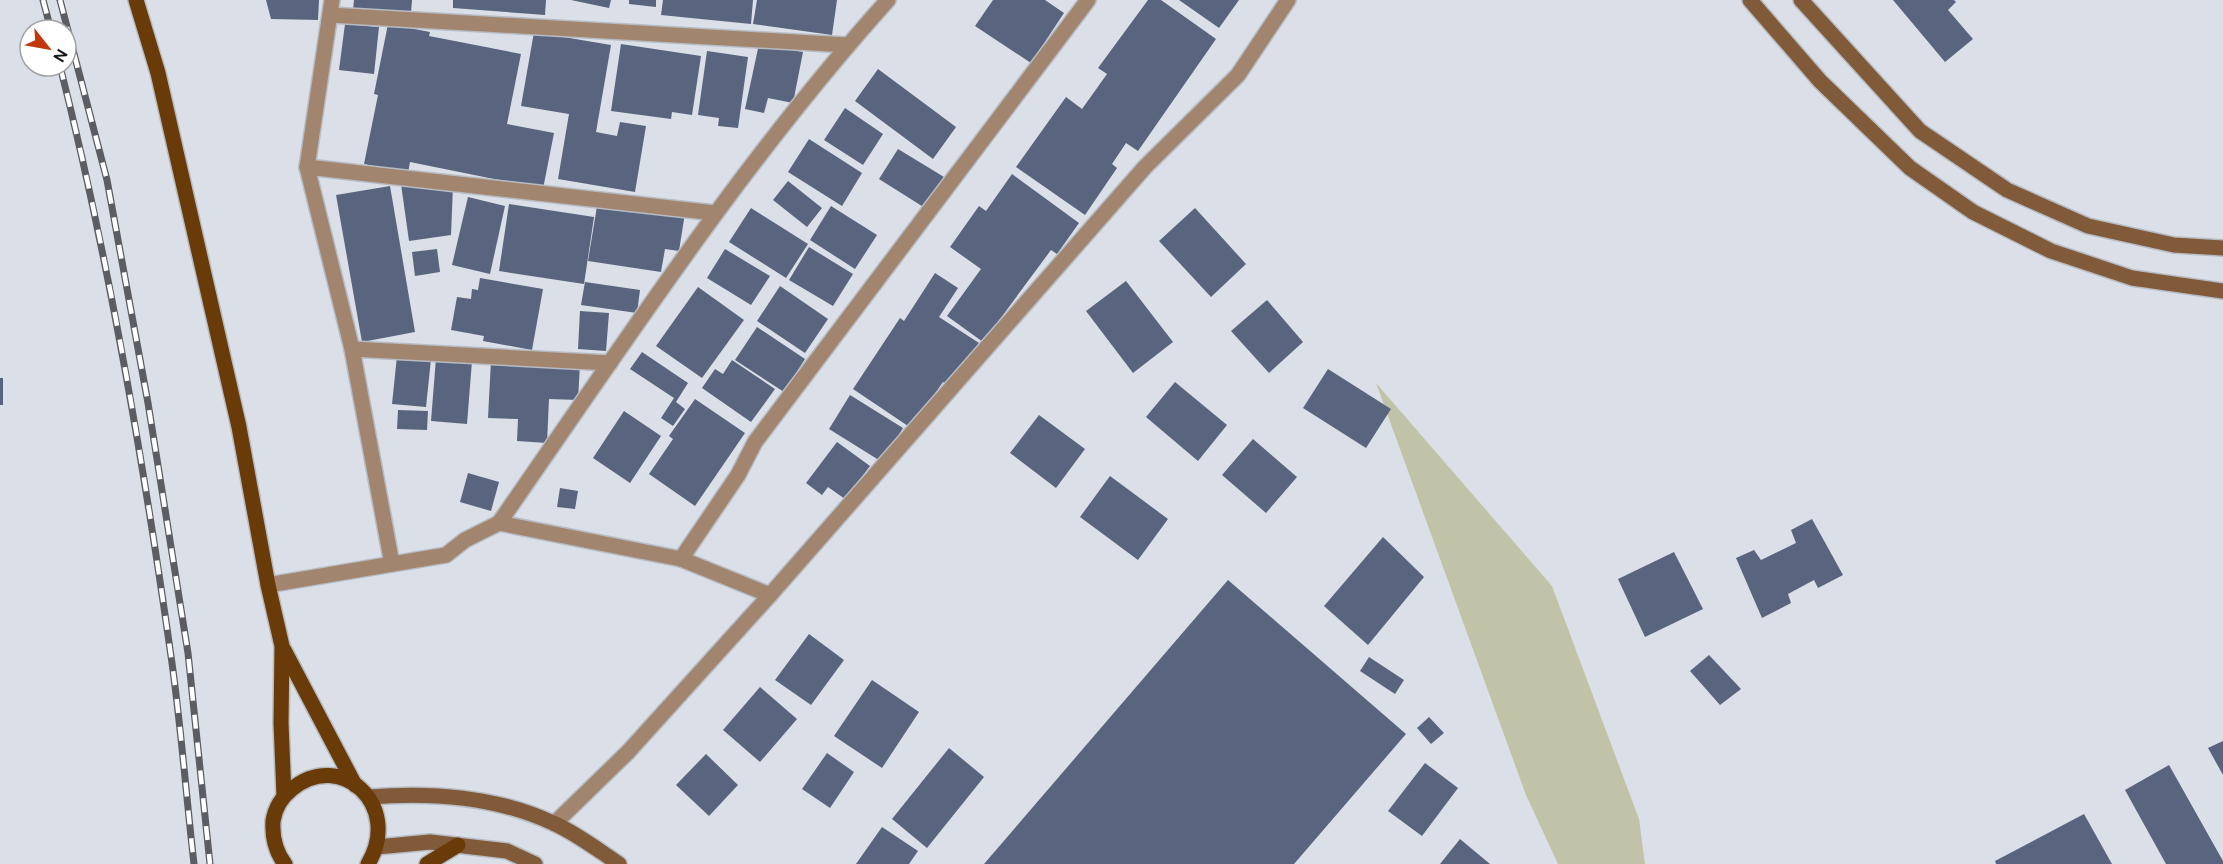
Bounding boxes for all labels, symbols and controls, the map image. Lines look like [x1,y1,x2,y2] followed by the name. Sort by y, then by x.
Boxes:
[18,18,78,78] north arrow
[48,45,72,66] text: N

